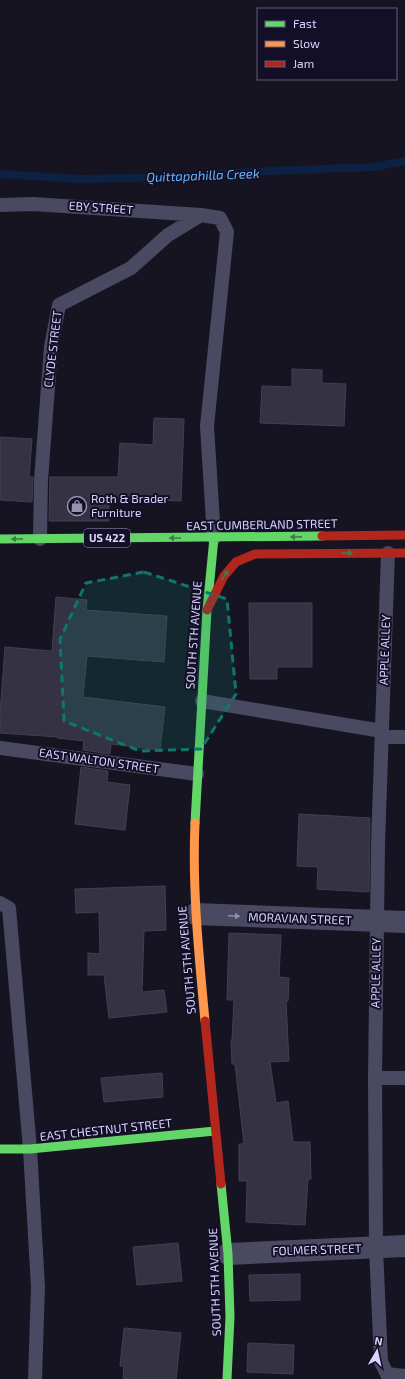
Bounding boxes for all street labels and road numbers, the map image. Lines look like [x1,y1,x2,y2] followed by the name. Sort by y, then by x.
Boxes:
[68,198,134,216] street label: EBY STREET
[40,309,64,388] street label: CLYDE STREET
[186,516,338,532] street label: EAST CUMBERLAND STREET
[84,529,130,547] road number: US 422
[182,580,204,690] street label: SOUTH 5TH AVENUE
[376,614,392,685] street label: APPLE ALLEY
[38,745,160,775] street label: EAST WALTON STREET
[174,905,198,1015] street label: SOUTH 5TH AVENUE
[248,909,352,927] street label: MORAVIAN STREET
[367,938,383,1008] street label: APPLE ALLEY
[39,1115,173,1143] street label: EAST CHESTNUT STREET
[205,1227,223,1336] street label: SOUTH 5TH AVENUE
[272,1240,362,1258] street label: FOLMER STREET

